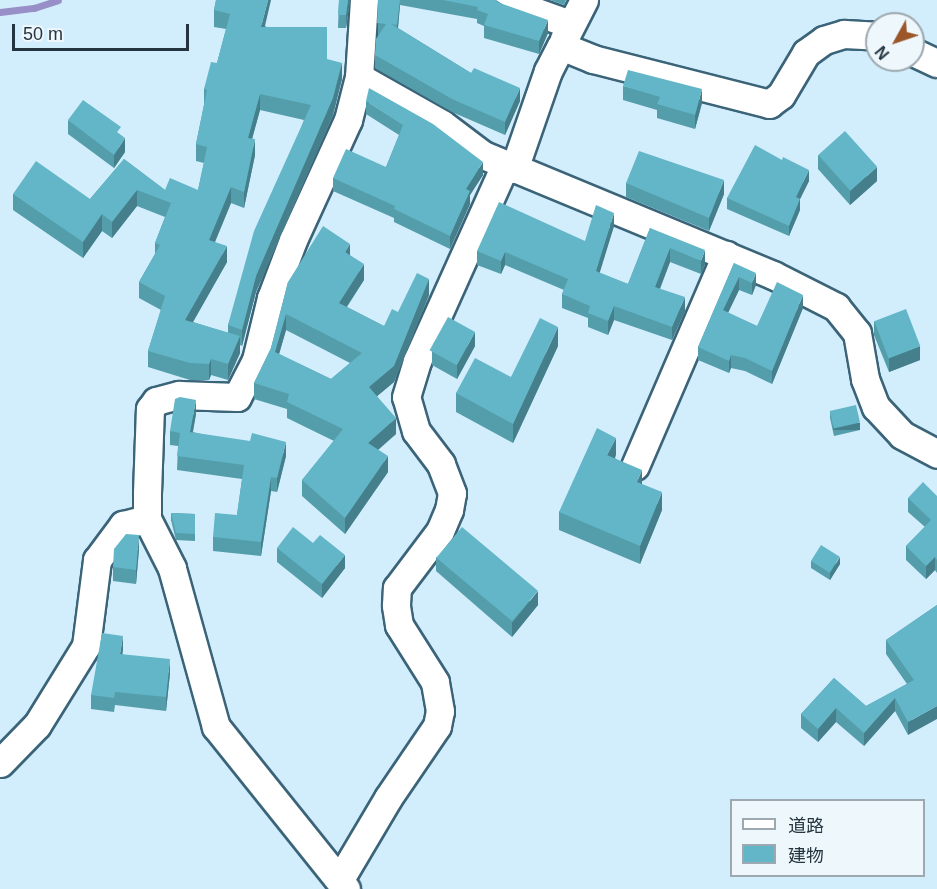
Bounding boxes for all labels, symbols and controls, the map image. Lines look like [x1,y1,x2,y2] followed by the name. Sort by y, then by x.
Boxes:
[15,12,192,50] scale bar
[865,12,925,72] north arrow
[23,24,63,44] text: 50 m
[872,43,893,62] text: N
[730,799,925,877] legend
[788,816,824,836] text: 道路
[788,846,824,866] text: 建物

